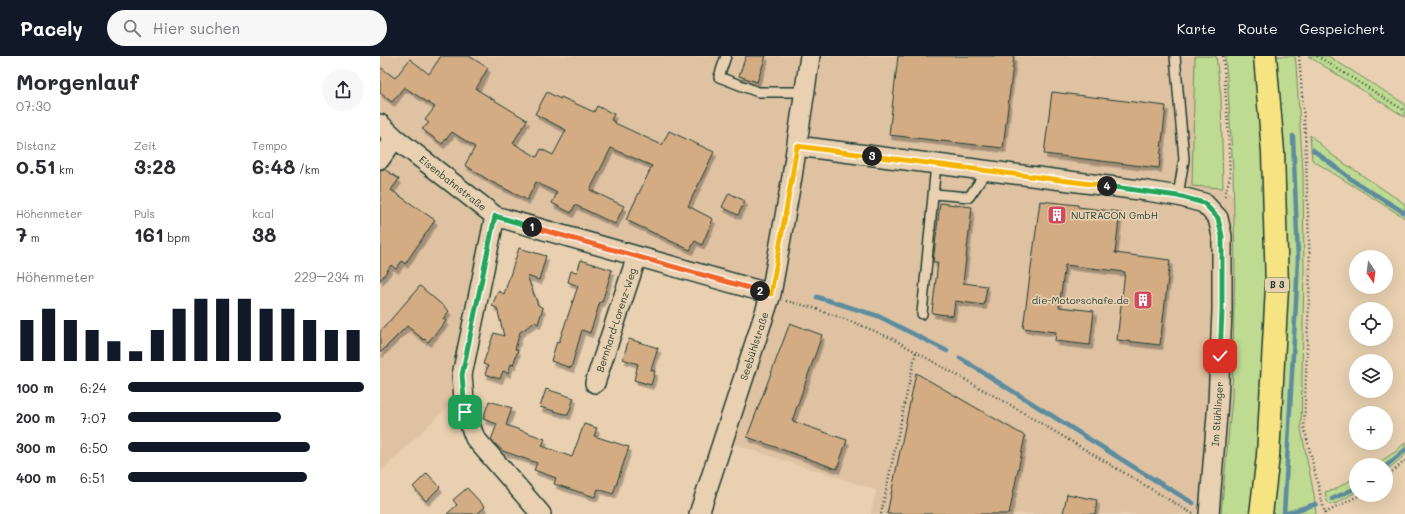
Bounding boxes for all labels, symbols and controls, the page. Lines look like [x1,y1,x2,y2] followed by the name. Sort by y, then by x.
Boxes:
[107,10,387,46] search box
[20,16,83,41] text: Pacely
[121,17,143,39] icon: search
[153,18,240,38] text: Hier suchen
[1177,19,1216,38] text: Karte
[1238,19,1278,38] text: Route
[1300,19,1385,38] text: Gespeichert
[16,67,139,96] text: Morgenlauf
[322,69,364,111] button: share
[16,97,51,114] text: 07:30
[16,138,56,153] text: Distanz
[134,138,156,153] text: Zeit
[252,138,287,153] text: Tempo
[862,146,882,166] pin: 3
[869,148,875,163] text: 3
[416,152,490,214] street label: Eisenbahnstraße
[16,153,56,179] text: 0.51
[134,153,176,179] text: 3:28
[252,153,296,179] text: 6:48
[56,162,74,177] text: km
[296,162,319,177] text: /km
[1097,176,1117,196] pin: 4
[1104,178,1110,193] text: 4
[1046,204,1068,226] building icon: NUTRACON GmbH
[16,206,82,221] text: Höhenmeter
[134,206,155,221] text: Puls
[252,206,274,221] text: kcal
[1071,208,1158,222] place label: NUTRACON GmbH
[522,217,542,237] pin: 1
[530,219,534,234] text: 1
[16,221,27,247] text: 7
[134,221,164,247] text: 161
[252,221,276,247] text: 38
[27,230,39,245] text: m
[164,230,190,245] text: bpm
[1349,250,1393,294] north arrow
[1349,250,1393,502] map controls
[593,266,640,374] street label: Bernhard-Lorenz-Weg
[16,268,94,285] text: Höhenmeter
[294,268,364,285] text: 229–234 m
[1265,278,1289,292] road number: B 3
[750,281,770,301] pin: 2
[757,283,763,298] text: 2
[1132,289,1154,311] building icon: die-Motorschafe.de
[1032,293,1129,307] place label: die-Motorschafe.de
[1349,302,1393,346] button: locate
[736,310,772,382] street label: Seebühlstraße
[1203,339,1237,373] pin
[1209,345,1231,367] icon: check
[1349,354,1393,398] button: layers
[16,379,53,396] text: 100 m
[80,379,107,396] text: 6:24
[1208,381,1226,447] street label: Im Stühlinger
[448,395,482,429] pin
[454,401,476,423] icon: arrive
[1349,406,1393,450] button: +
[16,409,55,426] text: 200 m
[80,409,107,426] text: 7:07
[16,439,56,456] text: 300 m
[80,439,107,456] text: 6:50
[1349,458,1393,502] button: −
[16,469,56,486] text: 400 m
[80,469,105,486] text: 6:51

